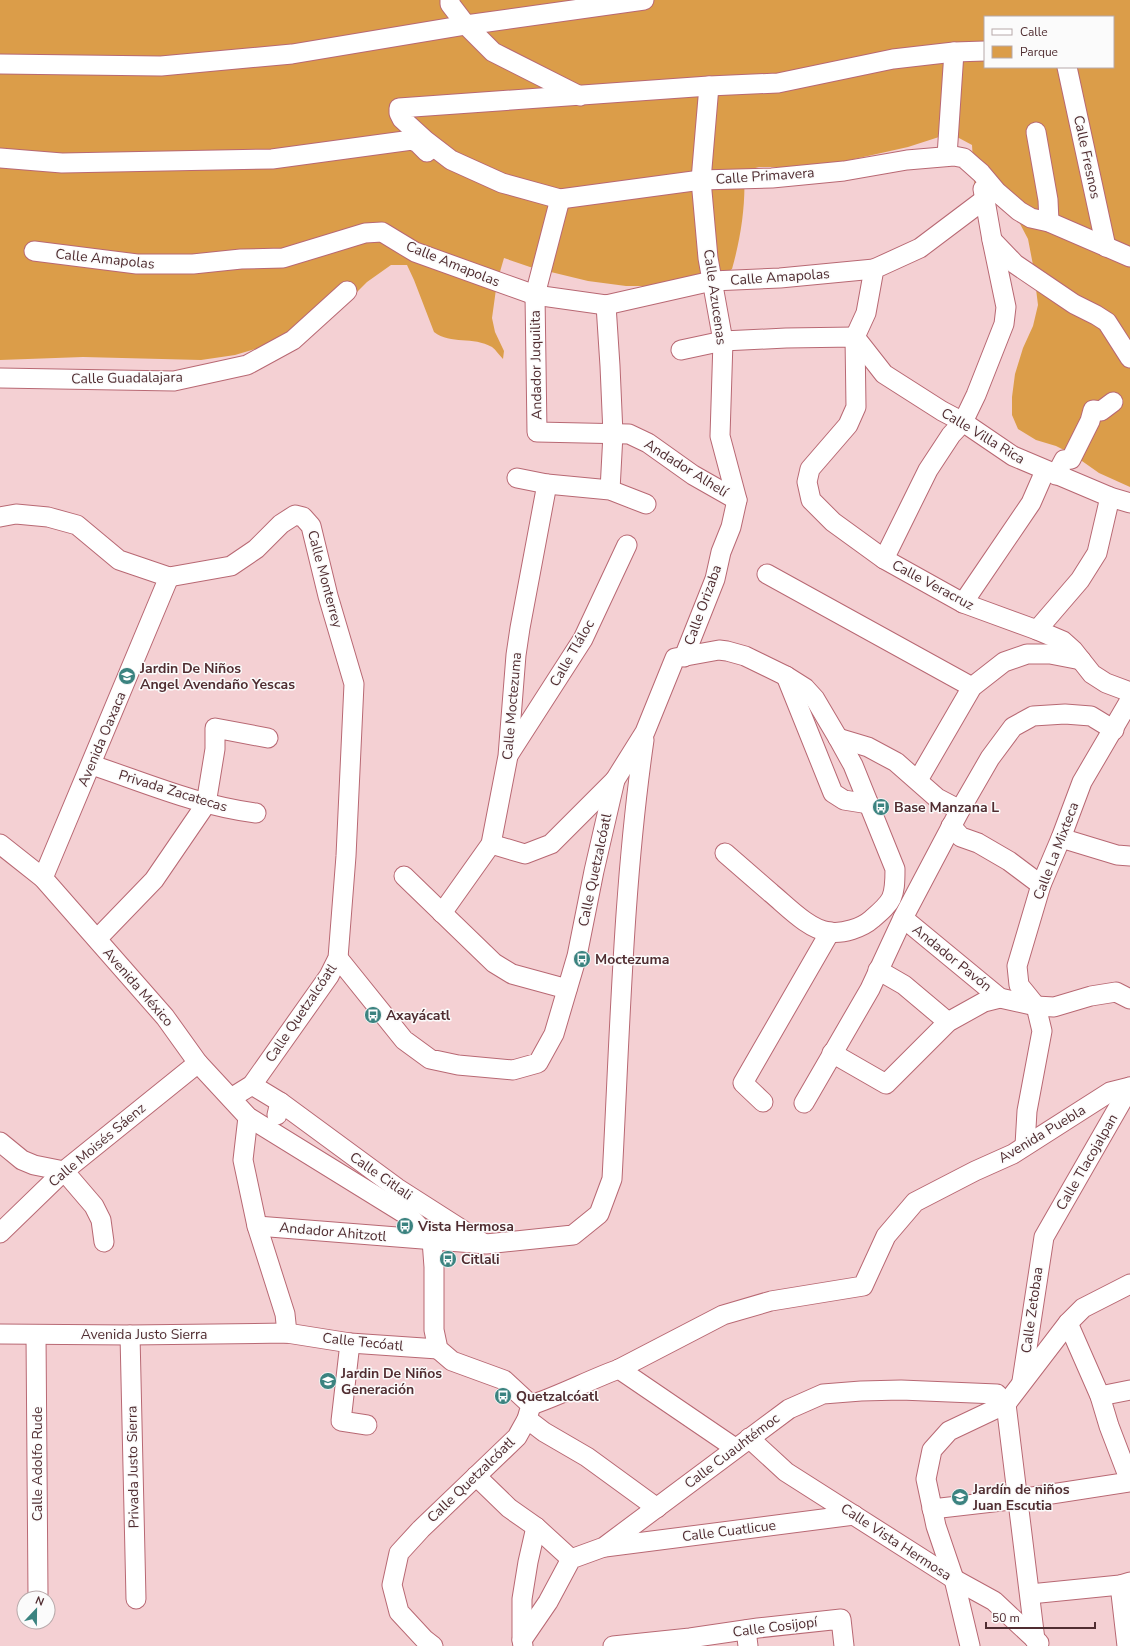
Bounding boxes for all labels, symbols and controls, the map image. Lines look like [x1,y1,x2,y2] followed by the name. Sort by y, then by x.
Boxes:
[984,16,1114,68] legend
[1020,24,1048,40] text: Calle
[1020,44,1058,60] text: Parque
[1069,113,1105,201] street label: Calle Fresnos
[715,163,815,189] street label: Calle Primavera
[403,237,503,292] street label: Calle Amapolas
[54,244,156,274] street label: Calle Amapolas
[699,248,731,346] street label: Calle Azucenas
[730,264,831,290] street label: Calle Amapolas
[526,310,546,420] street label: Andador Juquilita
[71,368,183,388] street label: Calle Guadalajara
[938,404,1028,468] street label: Calle Villa Rica
[640,435,732,502] street label: Andador Alhelí
[303,528,347,631] street label: Calle Monterrey
[889,555,978,615] street label: Calle Veracruz
[680,562,726,648] street label: Calle Orizaba
[545,616,599,690] street label: Calle Tláloc
[498,651,526,761] street label: Calle Moctezuma
[139,659,295,694] place label: Jardin De Niños Angel Avendaño Yescas
[117,666,137,686] school or university icon: Jardin De Niños Angel Avendaño Yescas
[73,689,131,789] street label: Avenida Oaxaca
[116,765,230,817] street label: Privada Zacatecas
[871,797,891,817] bus stop icon: Base Manzana L
[894,798,999,817] place label: Base Manzana L
[1029,799,1083,903] street label: Calle La Mixteca
[574,811,616,928] street label: Calle Quetzalcóatl
[908,920,996,996] street label: Andador Pavón
[98,943,178,1031] street label: Avenida México
[572,949,592,969] bus stop icon: Moctezuma
[595,950,669,969] place label: Moctezuma
[261,959,342,1066] street label: Calle Quetzalcóatl
[363,1005,383,1025] bus stop icon: Axayácatl
[386,1006,451,1025] place label: Axayácatl
[44,1098,150,1191] street label: Calle Moisés Sáenz
[995,1100,1089,1168] street label: Avenida Puebla
[1052,1110,1122,1214] street label: Calle Tlacojalpan
[346,1147,416,1205] street label: Calle Citlali
[395,1216,415,1236] bus stop icon: Vista Hermosa
[417,1217,514,1236] place label: Vista Hermosa
[279,1218,388,1246] street label: Andador Ahitzotl
[438,1249,458,1269] bus stop icon: Citlali
[461,1250,500,1269] place label: Citlali
[1017,1266,1047,1354] street label: Calle Zetobaa
[81,1325,207,1344] street label: Avenida Justo Sierra
[322,1328,405,1356] street label: Calle Tecóatl
[340,1364,442,1399] place label: Jardin De Niños Generación
[318,1371,338,1391] school or university icon: Jardin De Niños Generación
[493,1386,513,1406] bus stop icon: Quetzalcóatl
[516,1387,599,1406] place label: Quetzalcóatl
[122,1406,144,1528] street label: Privada Justo Sierra
[28,1407,47,1521] street label: Calle Adolfo Rude
[680,1409,784,1493] street label: Calle Cuauhtémoc
[423,1433,520,1527] street label: Calle Quetzalcóatl
[972,1480,1070,1515] place label: Jardín de niños Juan Escutia
[950,1487,970,1507] school or university icon: Jardín de niños Juan Escutia
[837,1499,955,1585] street label: Calle Vista Hermosa
[681,1516,777,1546] street label: Calle Cuatlicue
[16,1590,56,1630] north arrow
[33,1593,46,1610] text: N
[986,1604,1095,1630] scale bar
[992,1610,1020,1626] text: 50 m
[732,1612,819,1642] street label: Calle Cosijopí

